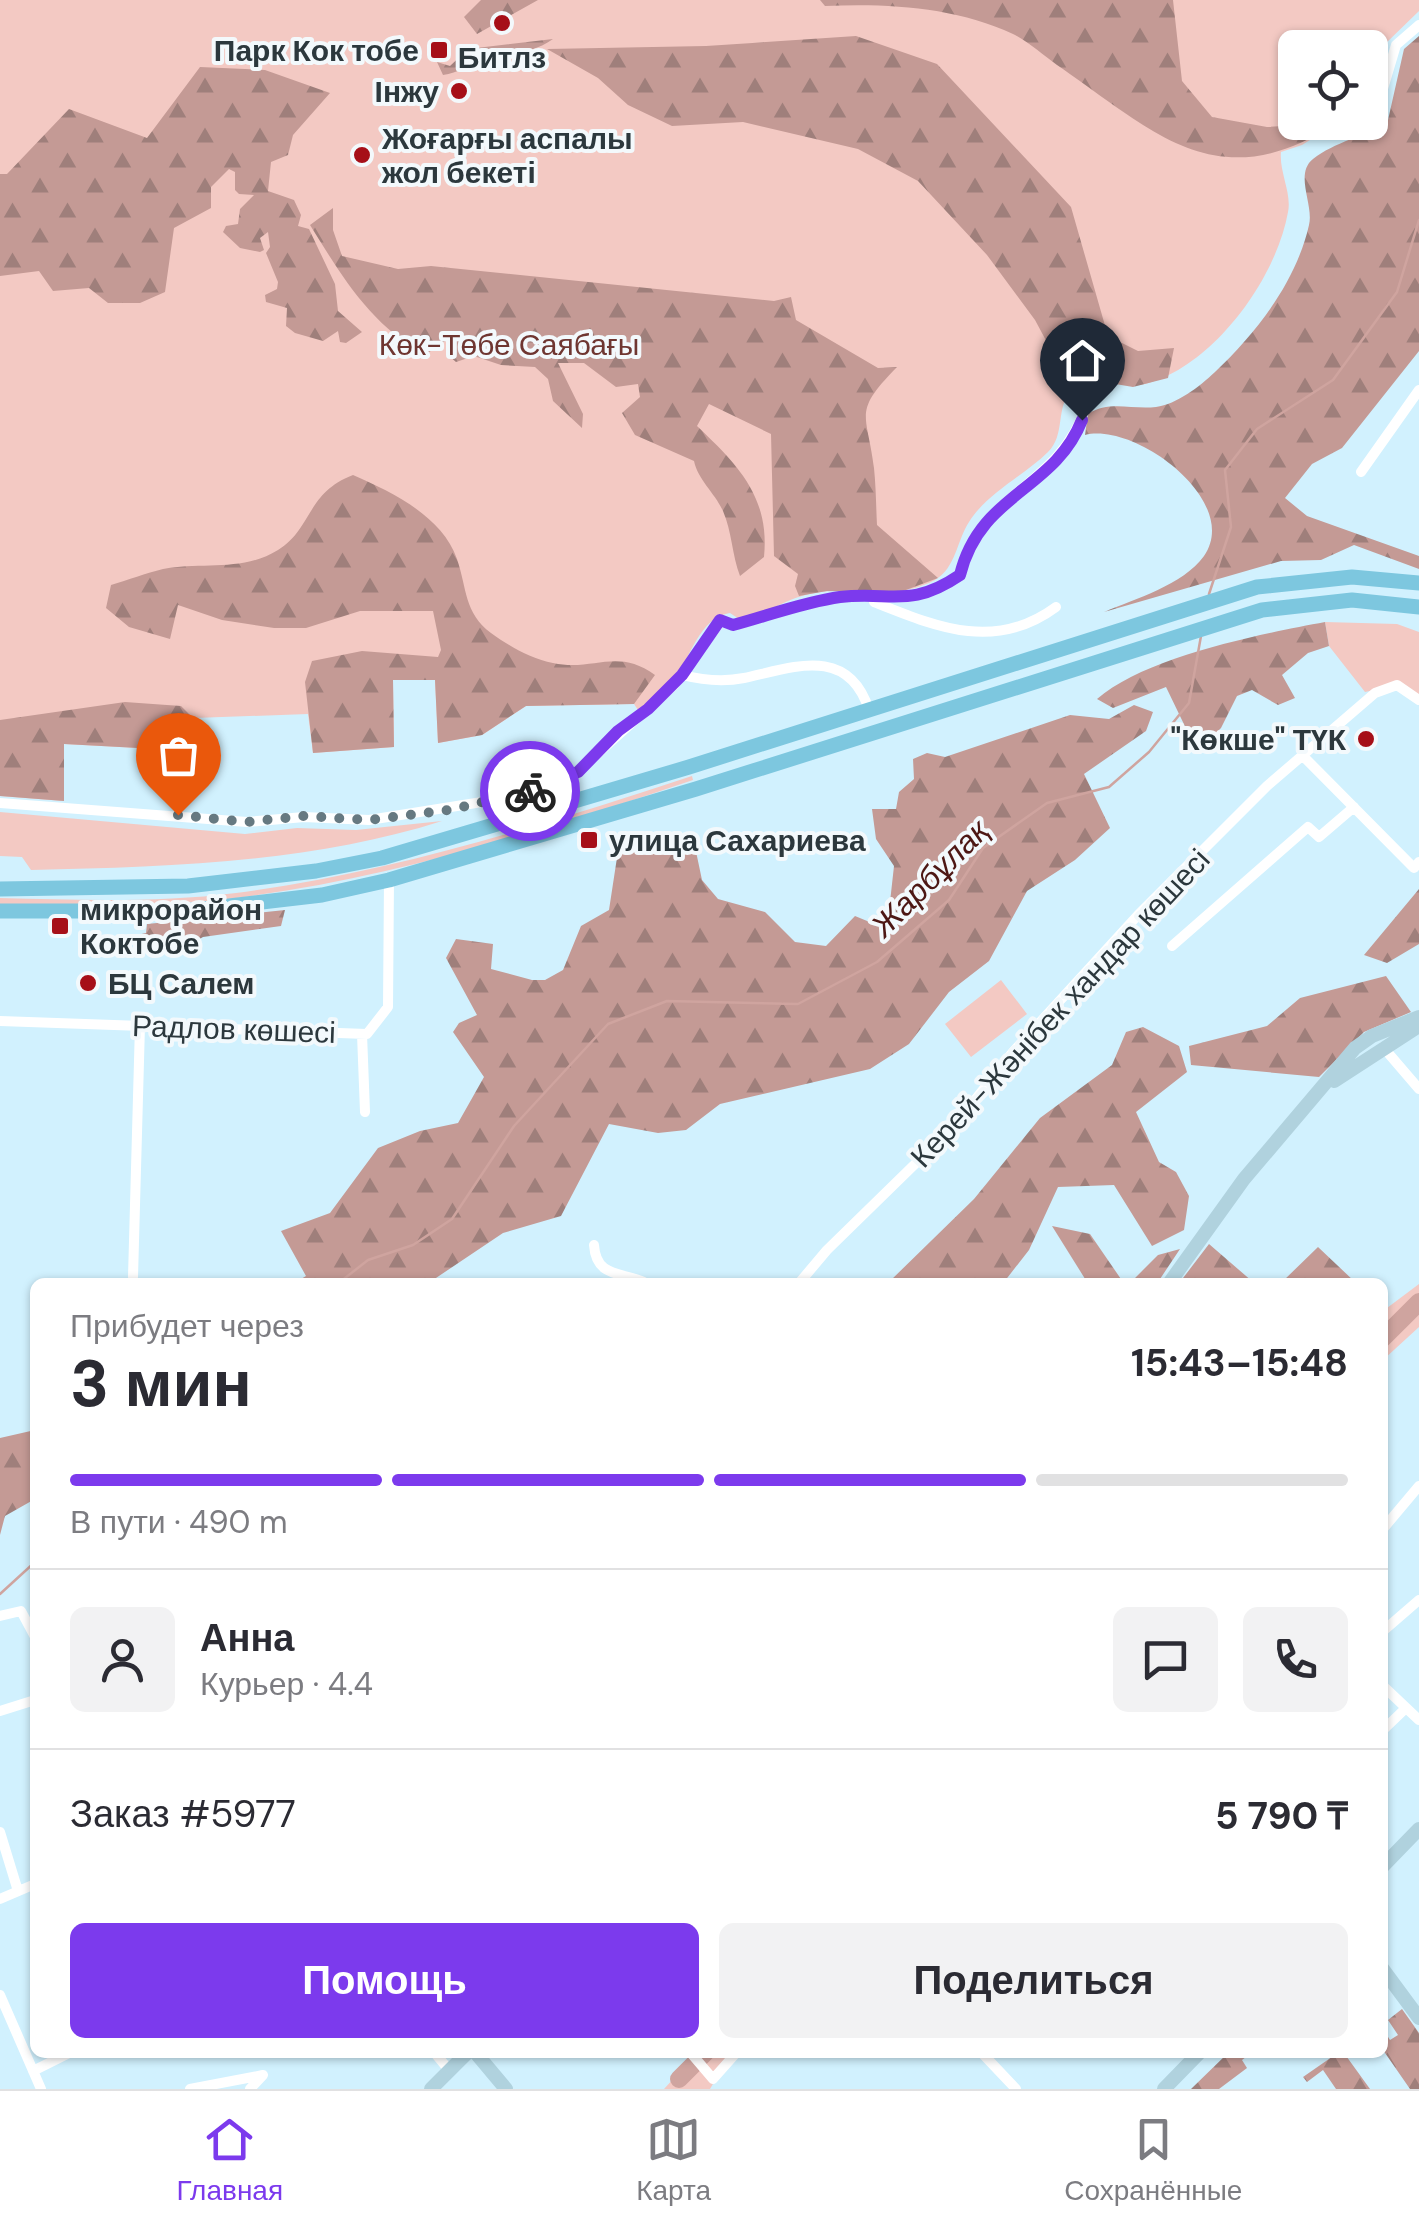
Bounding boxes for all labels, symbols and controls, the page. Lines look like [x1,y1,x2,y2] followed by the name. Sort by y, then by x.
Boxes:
[491,12,513,34] marker: Битлз
[1278,30,1388,140] map controls
[1278,30,1388,140] button: locate
[214,31,419,70] place label: Парк Кок тобе
[458,38,546,77] place label: Битлз
[428,39,450,61] marker: Парк Кок тобе
[375,72,439,111] place label: Інжу
[448,80,470,102] marker: Інжу
[381,119,633,192] place label: Жоғарғы аспалы жол бекеті
[351,144,373,166] marker: Жоғарғы аспалы жол бекеті
[1040,318,1125,421] pin
[379,325,639,364] park label: Көк-Төбе Саябағы
[1055,333,1110,388] icon: home
[136,713,221,816] pin
[1170,720,1347,759] place label: "Көкше" ТҮК
[151,728,206,783] icon: bag
[1355,728,1377,750] marker: "Көкше" ТҮК
[480,741,580,841] courier
[503,764,558,819] icon: bike
[861,809,999,947] water label: Жарбұлақ
[609,821,866,860] place label: улица Сахариева
[578,829,600,851] marker: улица Сахариева
[902,840,1218,1176] street label: Керей-Жәнібек хандар көшесі
[80,890,262,963] place label: микрорайон Коктобе
[49,915,71,937] marker: микрорайон Коктобе
[108,964,254,1003] place label: БЦ Салем
[77,972,99,994] marker: БЦ Салем
[131,1006,337,1052] street label: Радлов көшесі
[70,1305,304,1347] text: Прибудет через
[1131,1338,1348,1388] text: 15:43–15:48
[70,1342,252,1426] text: 3 мин
[70,1501,288,1543] text: В пути · 490 m
[70,1607,175,1712] button: person
[1113,1607,1218,1712] button: chat
[1243,1607,1348,1712] button: phone
[200,1613,294,1663] text: Анна
[200,1663,373,1705] text: Курьер · 4.4
[70,1789,296,1839] text: Заказ #5977
[1215,1791,1348,1841] text: 5 790 ₸
[70,1923,699,2038] button: Помощь
[719,1923,1348,2038] button: Поделиться
[177,2112,283,2209] tab: Главная
[636,2112,711,2209] tab: Карта
[1064,2112,1242,2209] tab: Сохранённые

